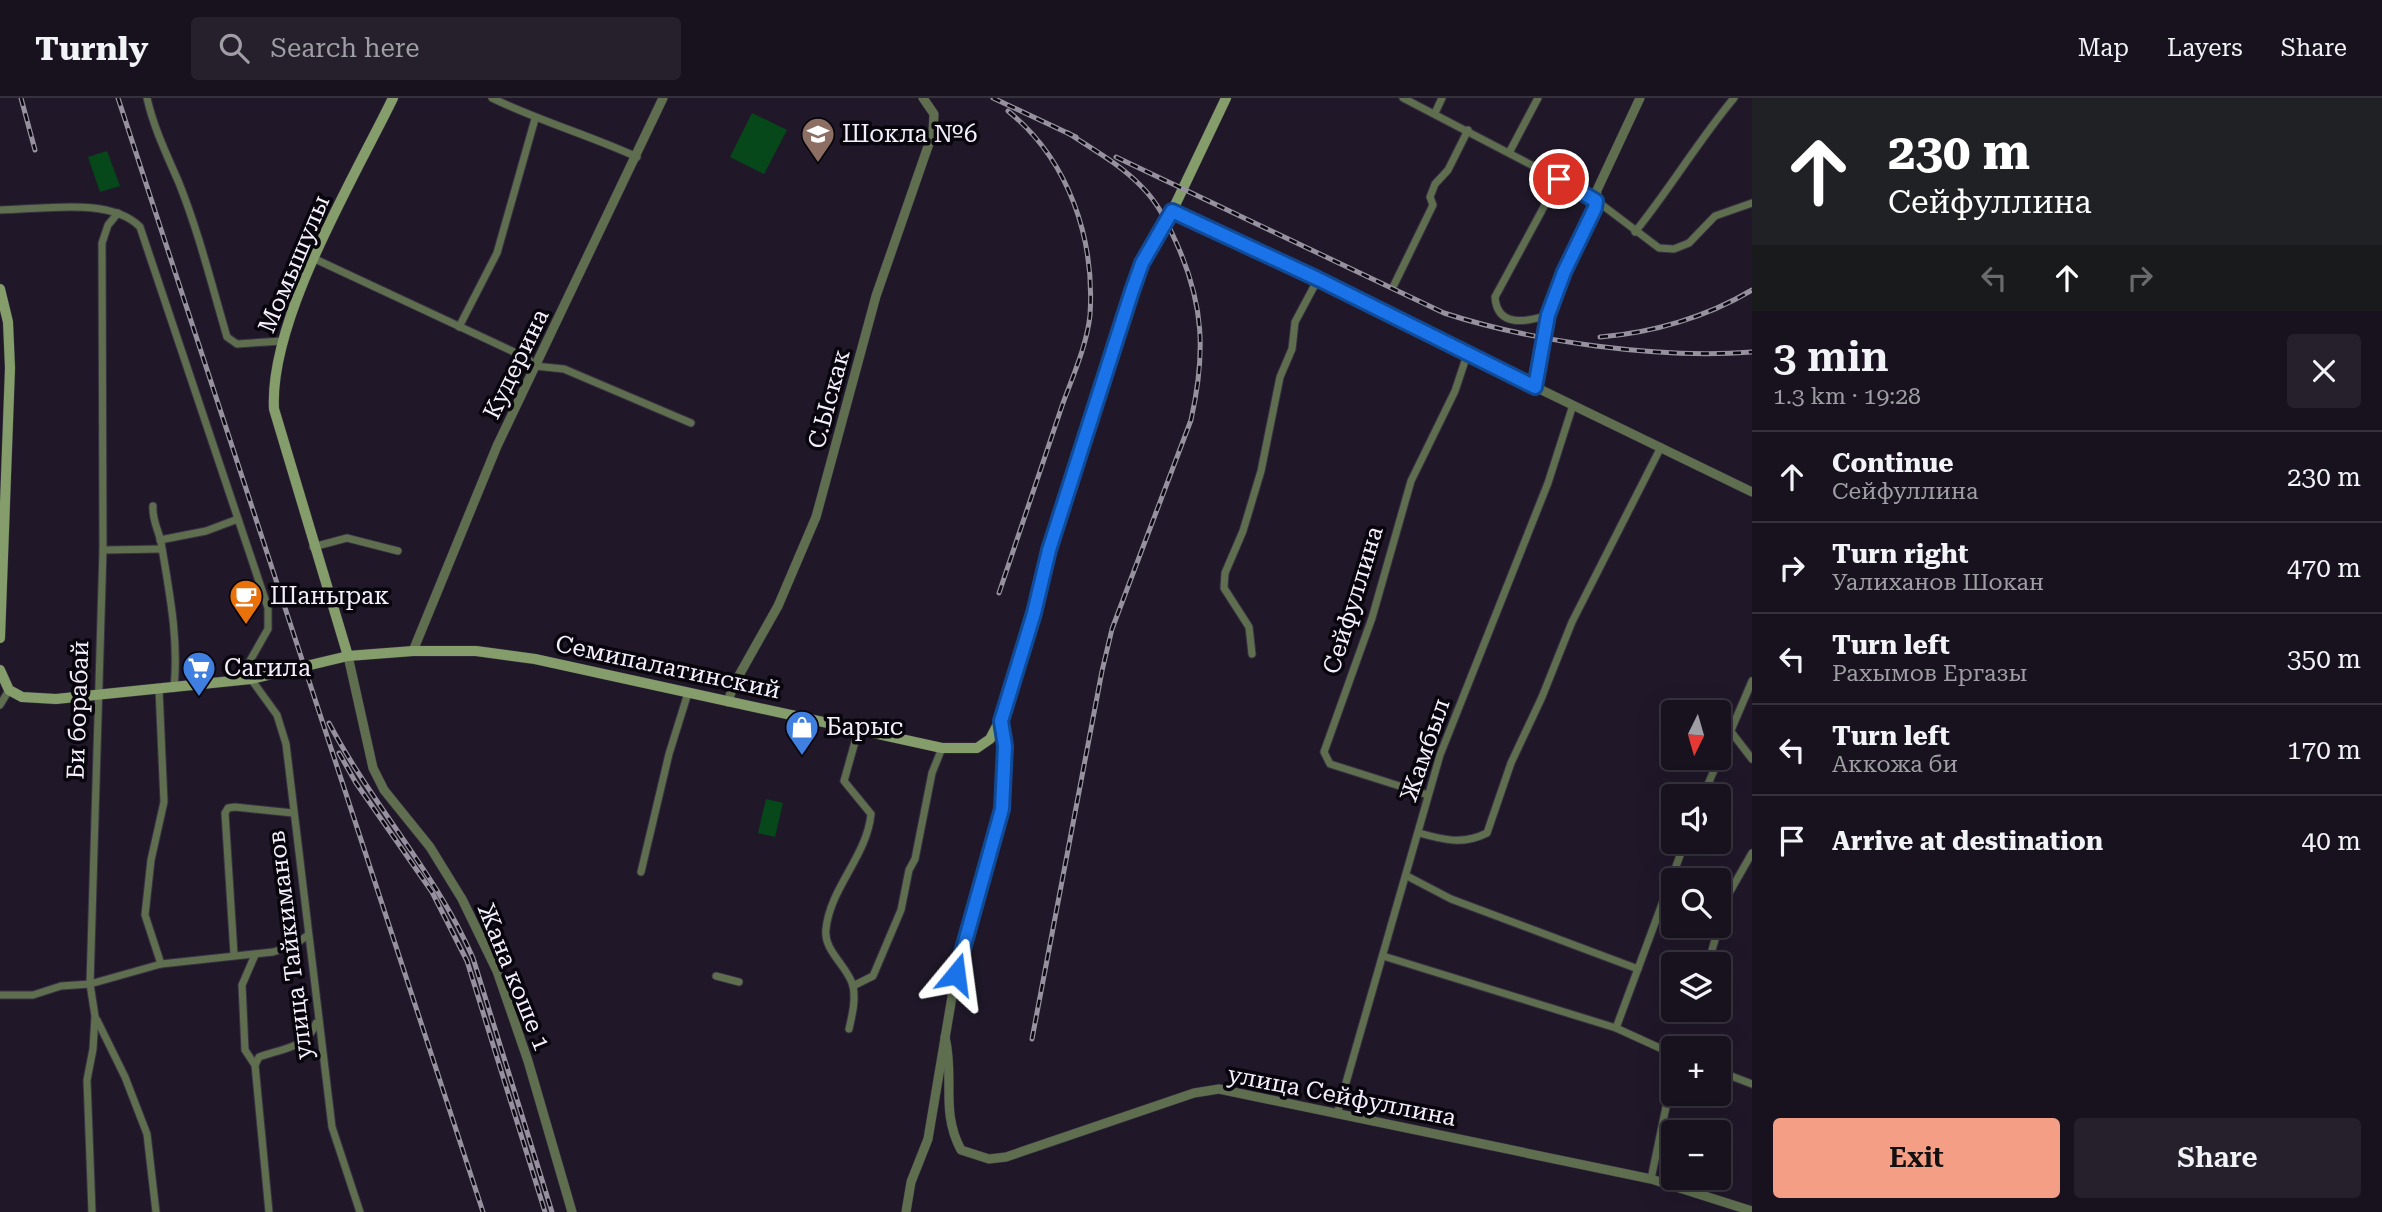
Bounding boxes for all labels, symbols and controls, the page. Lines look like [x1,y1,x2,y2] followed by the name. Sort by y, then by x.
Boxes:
[191,17,681,80] search box
[35,29,149,68] text: Turnly
[215,29,253,67] icon: search
[271,33,419,63] text: Search here
[2078,34,2129,62] text: Map
[2167,34,2243,62] text: Layers
[2281,34,2347,62] text: Share
[799,115,837,164] school or university icon: Шокла №6
[842,120,977,148] place label: Шокла №6
[1888,124,2030,181] text: 230 m
[1773,126,1864,217] icon: ahead
[1529,149,1589,209] pin
[1540,160,1578,198] icon: arrive
[1888,183,2092,221] text: Сейфуллина
[252,191,336,337] street label: Момышулы
[1975,259,2013,297] icon: left
[2048,259,2086,297] icon: ahead
[2121,259,2159,297] icon: right
[477,304,555,424] street label: Кудерина
[1773,332,1889,381] text: 3 min
[2287,334,2361,408] button: close
[802,346,856,452] street label: С.Ыскак
[1773,383,1921,410] text: 1.3 km · 19:28
[1832,448,1954,478] text: Continue
[1773,458,1811,496] icon: ahead
[2287,462,2361,492] text: 230 m
[1832,478,1978,505] text: Сейфуллина
[1317,523,1389,677] street label: Сейфуллина
[1832,539,1968,569] text: Turn right
[1773,549,1811,587] icon: right
[2287,553,2361,583] text: 470 m
[1832,569,2044,596] text: Уалиханов Шокан
[227,577,265,626] cafe icon: Шанырак
[270,582,389,610] place label: Шанырак
[553,629,783,705] street label: Семипалатинский
[1832,630,1950,660] text: Turn left
[62,640,94,780] street label: Би борабай
[1773,640,1811,678] icon: left
[2287,644,2361,674] text: 350 m
[180,649,218,698] supermarket icon: Сагила
[224,654,311,682] place label: Сагила
[1832,660,2027,687] text: Рахымов Ергазы
[1394,695,1456,805] street label: Жамбыл
[1661,700,1731,770] north arrow
[1661,700,1731,1190] map controls
[783,708,821,757] shop icon: Барыс
[826,713,903,741] place label: Барыс
[1832,721,1950,751] text: Turn left
[1773,731,1811,769] icon: left
[2287,735,2361,765] text: 170 m
[1832,751,1958,778] text: Аккожа би
[1661,784,1731,854] button: sound
[1773,822,1811,860] icon: arrive
[1832,826,2103,856] text: Arrive at destination
[2302,826,2361,856] text: 40 m
[262,829,318,1061] street label: улица Тайкиманов
[1661,868,1731,938] button: search
[472,899,556,1055] street label: Жана коше 1
[919,937,993,1011] position arrow
[1661,952,1731,1022] button: layers
[1661,1036,1731,1106] button: +
[1225,1060,1459,1132] street label: улица Сейфуллина
[1773,1118,2060,1198] button: Exit
[2074,1118,2361,1198] button: Share
[1661,1120,1731,1190] button: −

